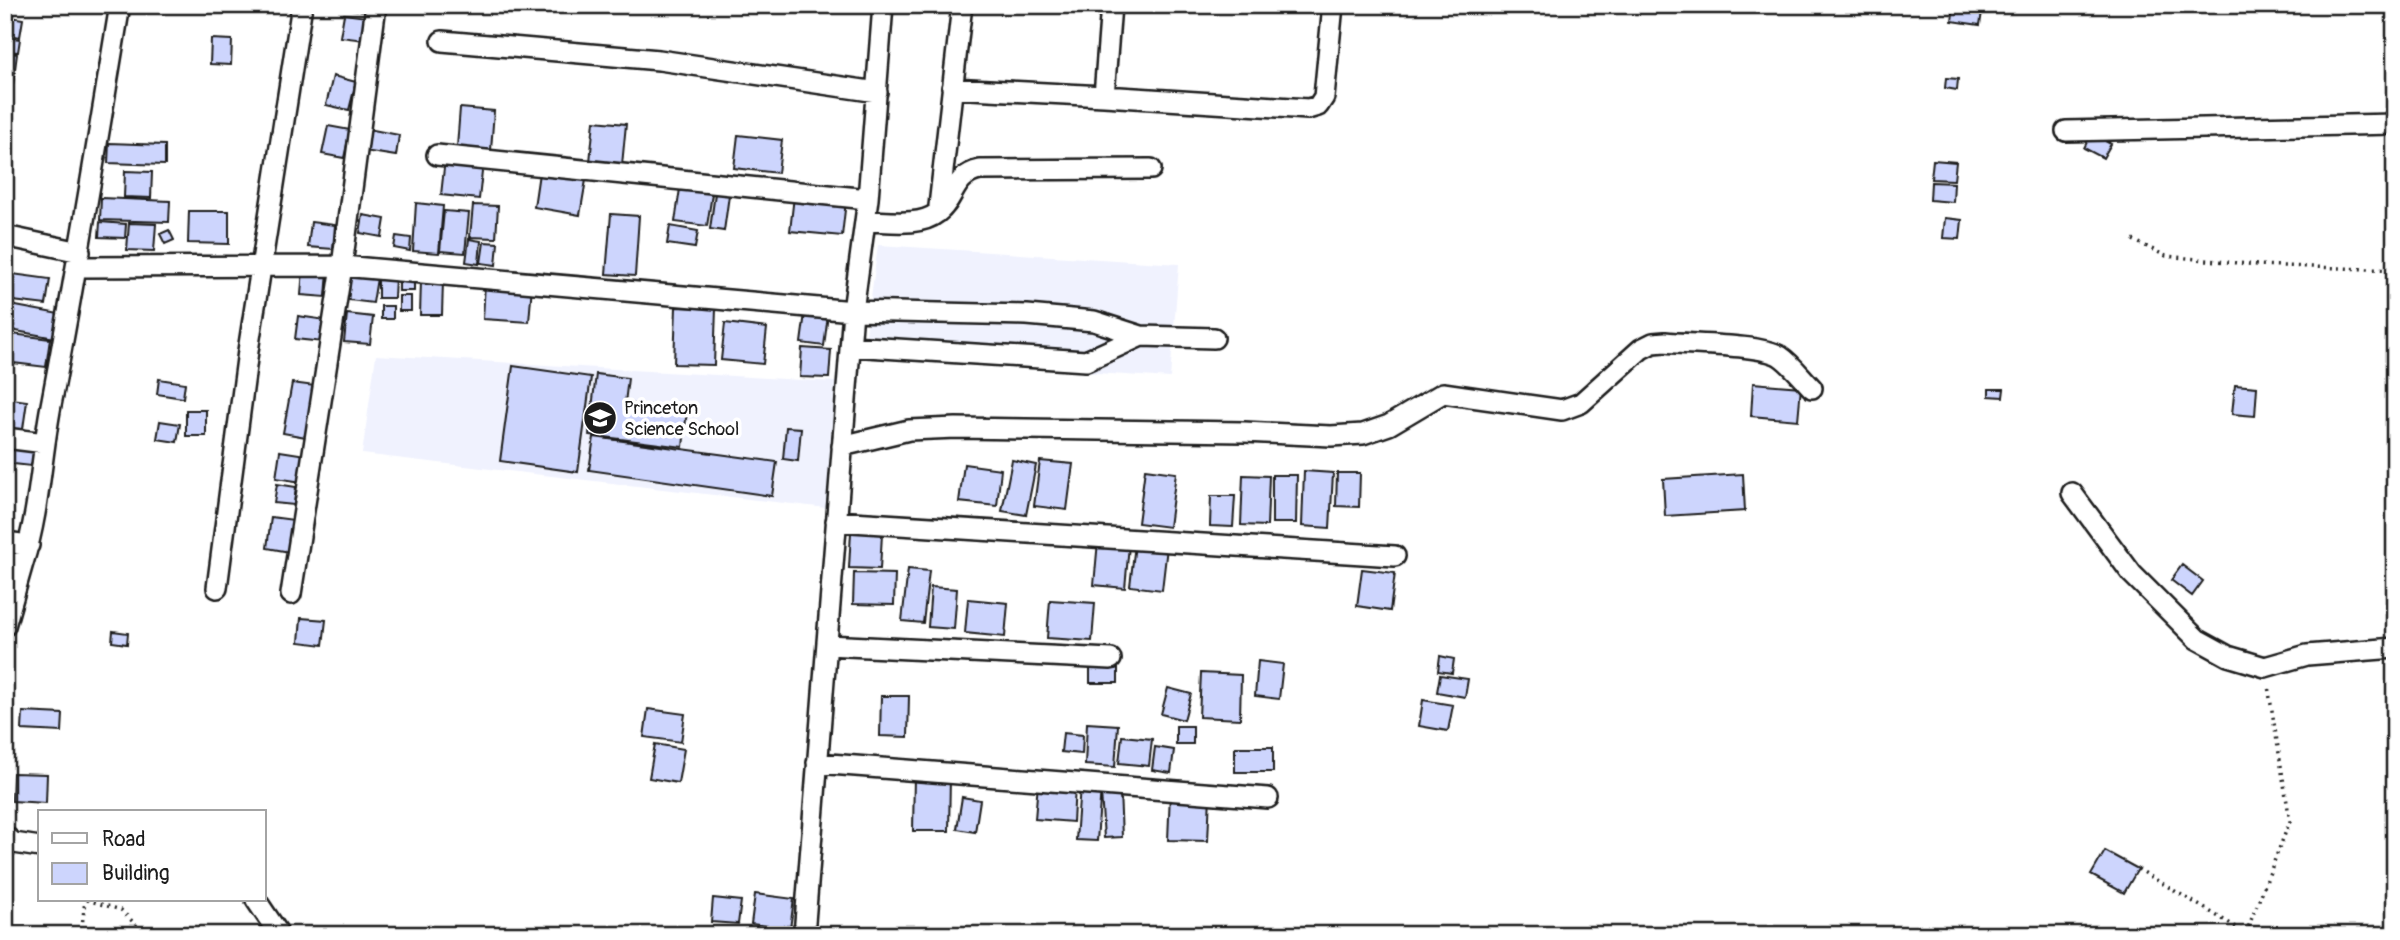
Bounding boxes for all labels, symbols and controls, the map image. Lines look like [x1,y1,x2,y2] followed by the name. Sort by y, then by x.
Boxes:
[624,397,739,441] place label: Princeton Science School
[581,399,619,437] school or university icon: Princeton Science School
[38,810,266,902] legend
[102,826,146,853] text: Road
[102,860,169,887] text: Building

